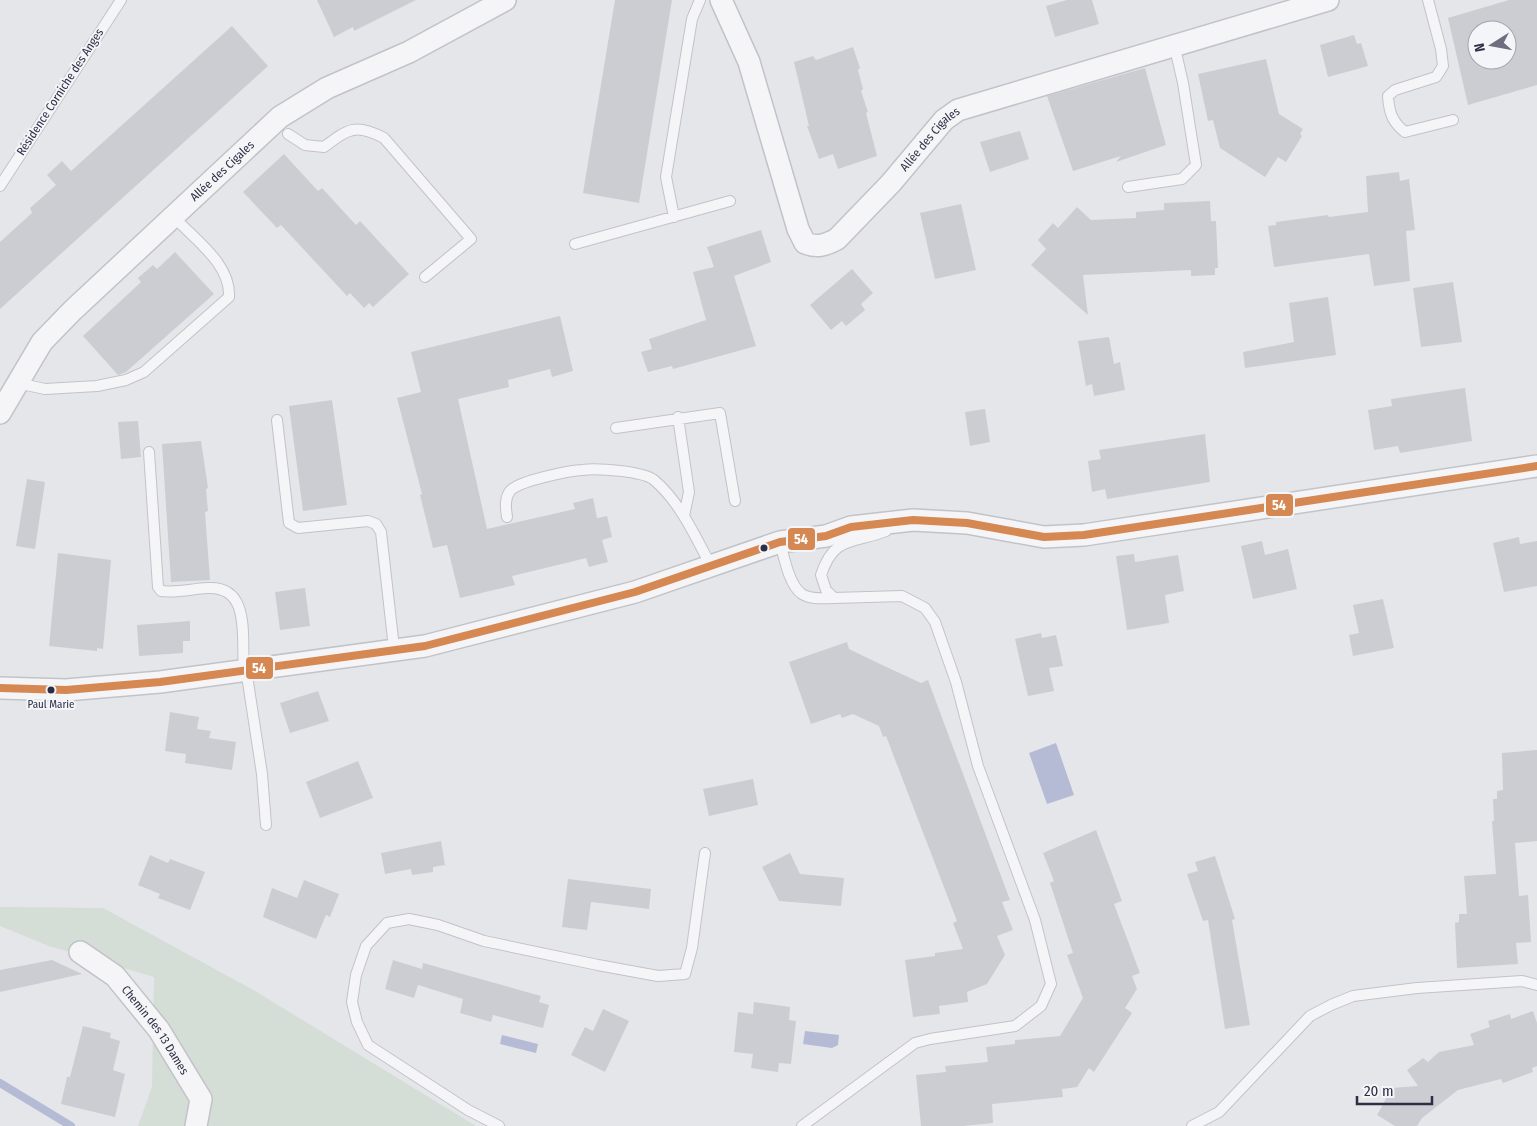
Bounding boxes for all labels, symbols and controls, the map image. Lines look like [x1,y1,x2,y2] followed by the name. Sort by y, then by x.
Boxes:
[1467,20,1517,70] north arrow
[14,26,106,158] street label: Résidence Corniche des Anges
[1471,42,1489,53] text: N
[897,104,962,174] street label: Allée des Cigales
[187,138,257,204] street label: Allée des Cigales
[1265,493,1294,517] line badge: 54
[1272,497,1286,514] text: 54
[787,527,816,551] line badge: 54
[794,531,808,548] text: 54
[759,543,769,553] unlabelled marker
[245,656,274,680] line badge: 54
[252,660,266,677] text: 54
[46,685,56,695] marker: Paul Marie
[27,698,75,711] place label: Paul Marie
[119,983,191,1077] street label: Chemin des 13 Dames
[1357,1074,1432,1106] scale bar
[1364,1082,1394,1100] text: 20 m

